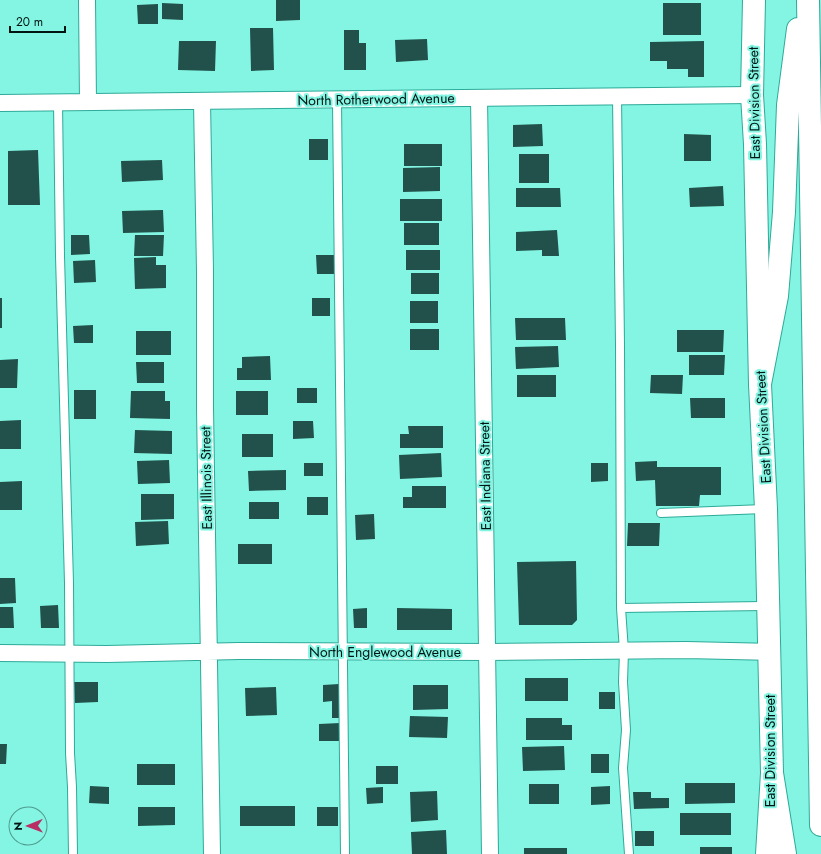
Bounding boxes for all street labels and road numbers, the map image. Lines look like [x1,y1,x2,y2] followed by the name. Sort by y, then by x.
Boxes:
[743,46,765,159] street label: East Division Street
[297,88,455,110] street label: North Rotherwood Avenue
[750,370,776,484] street label: East Division Street
[474,421,496,530] street label: East Indiana Street
[195,426,217,530] street label: East Illinois Street
[309,642,461,662] street label: North Englewood Avenue
[760,694,780,807] street label: East Division Street

